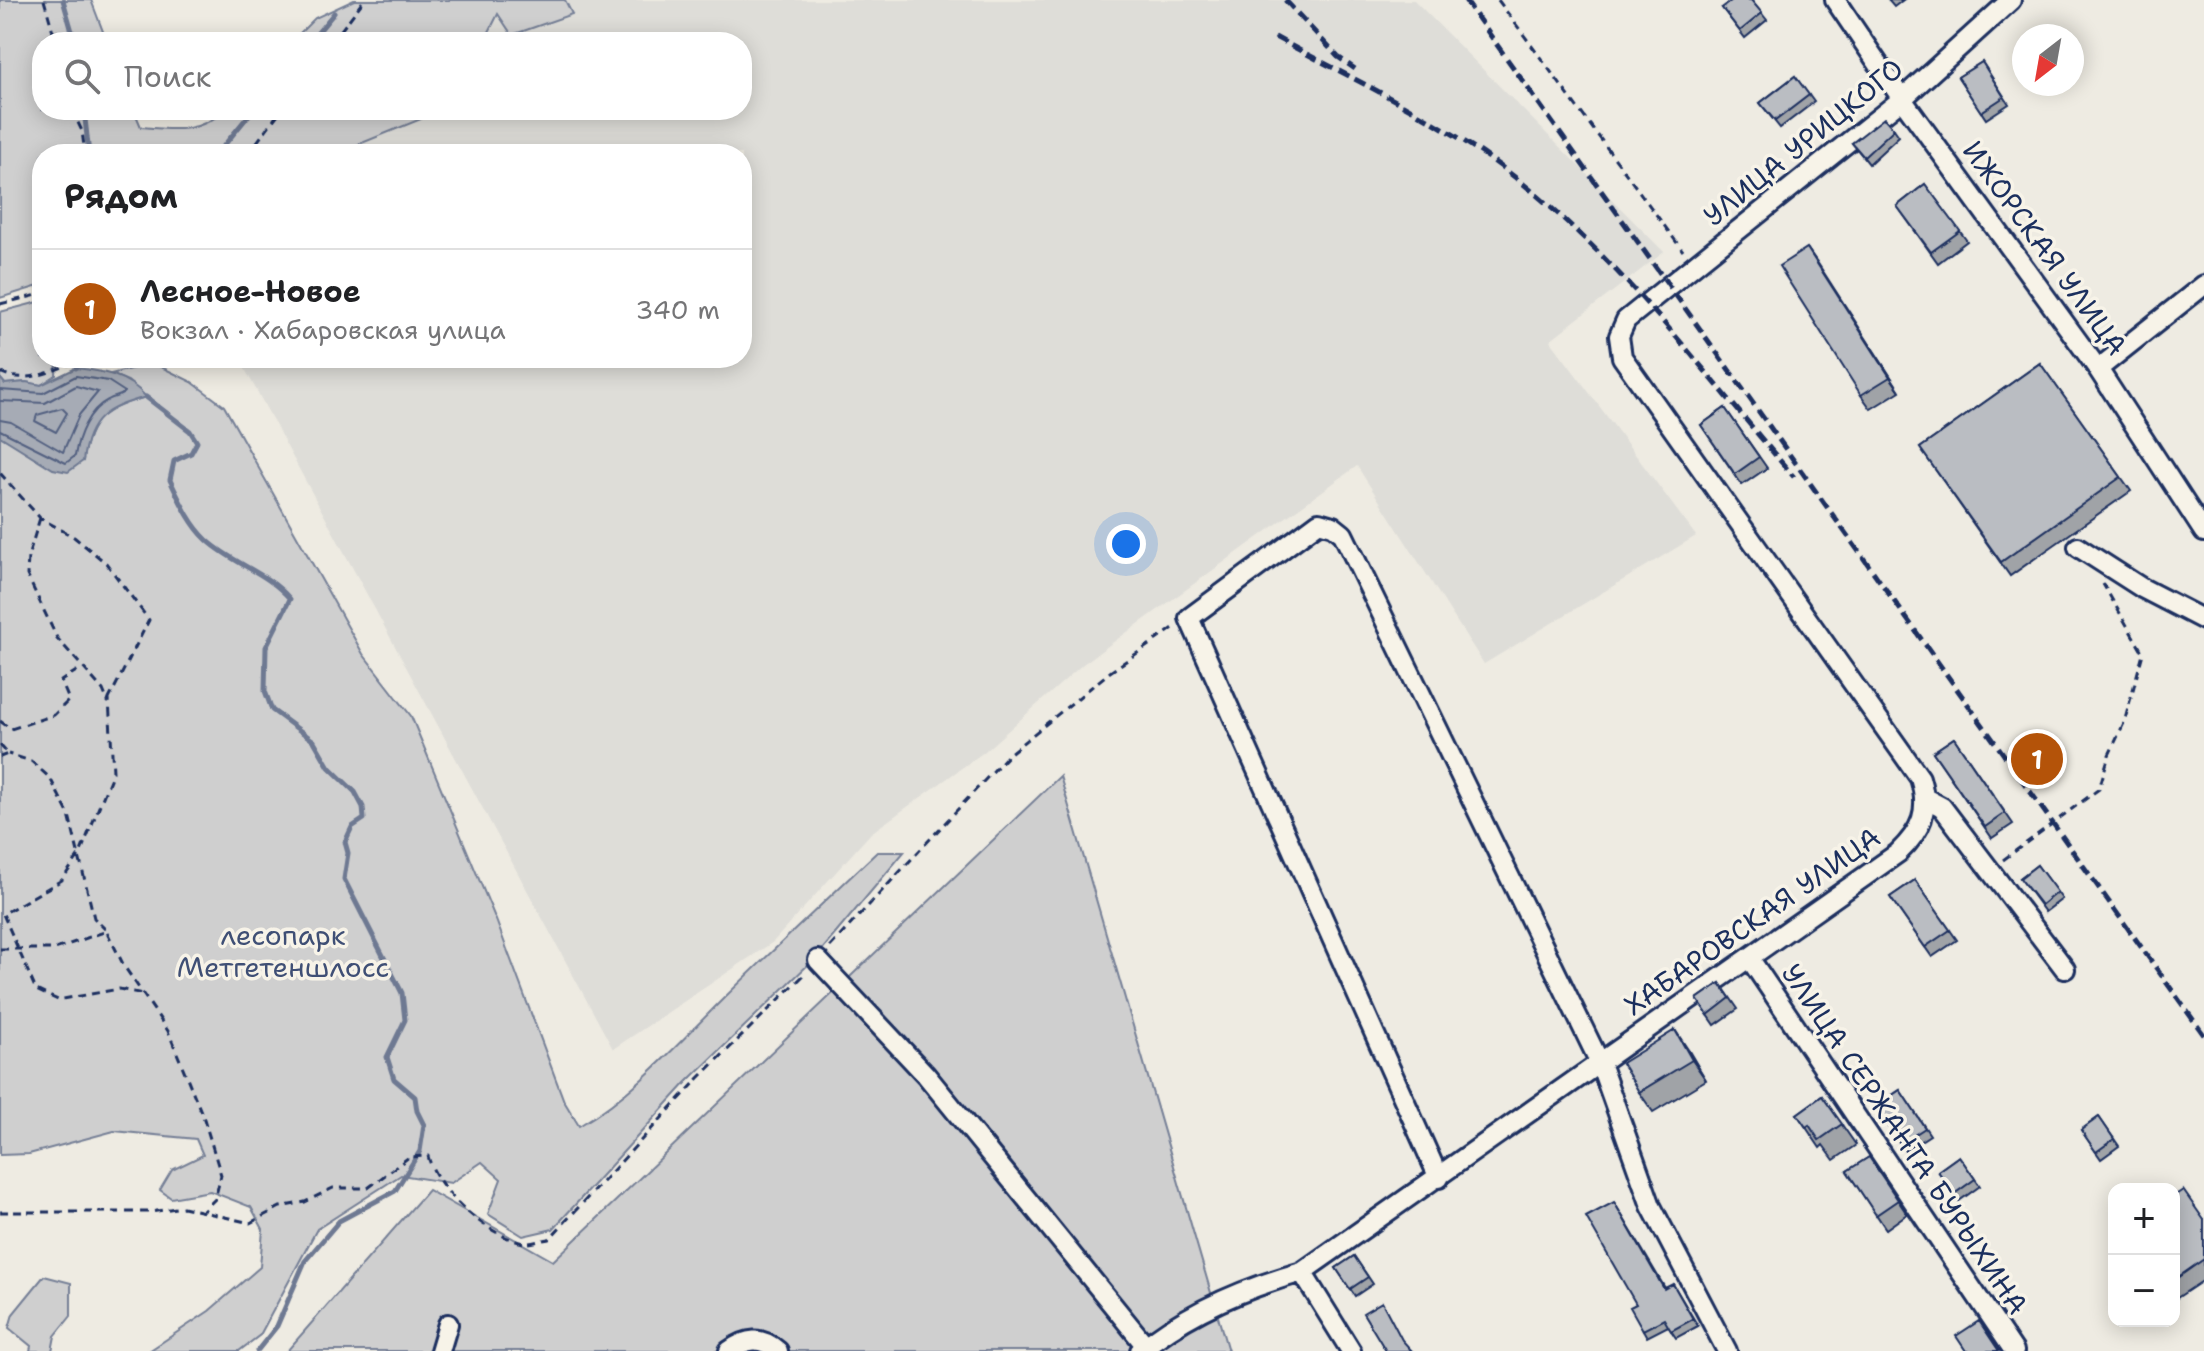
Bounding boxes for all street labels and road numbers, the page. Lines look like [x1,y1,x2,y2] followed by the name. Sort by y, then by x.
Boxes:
[1695,50,1911,234] street label: УЛИЦА УРИЦКОГО
[1954,133,2136,363] street label: ИЖОРСКАЯ УЛИЦА
[1616,818,1888,1024] street label: ХАБАРОВСКАЯ УЛИЦА
[1773,956,2037,1322] street label: УЛИЦА СЕРЖАНТА БУРЫХИНА

